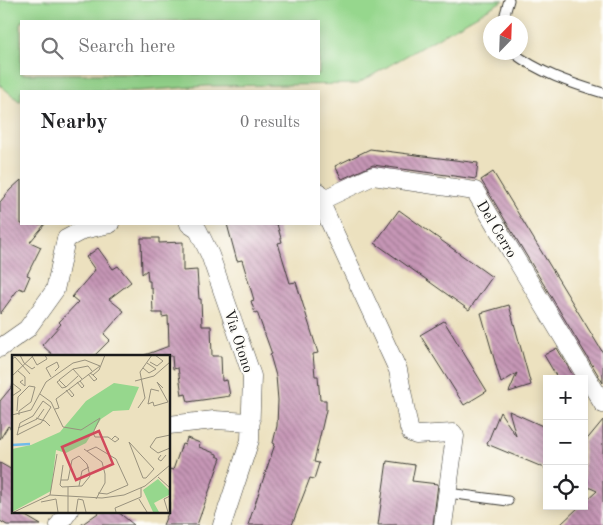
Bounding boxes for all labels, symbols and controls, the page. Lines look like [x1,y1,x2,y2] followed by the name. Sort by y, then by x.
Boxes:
[483,15,528,60] north arrow
[20,20,320,75] search box
[38,34,66,62] icon: search
[78,38,175,57] text: Search here
[40,112,108,133] text: Nearby
[240,115,300,131] text: 0 results
[473,199,519,261] street label: Del Cerro
[220,308,255,375] street label: Via Otono
[12,355,170,512] inset map
[543,375,588,510] map controls
[543,375,588,420] button: +
[543,420,588,465] button: −
[543,465,588,510] button: locate

